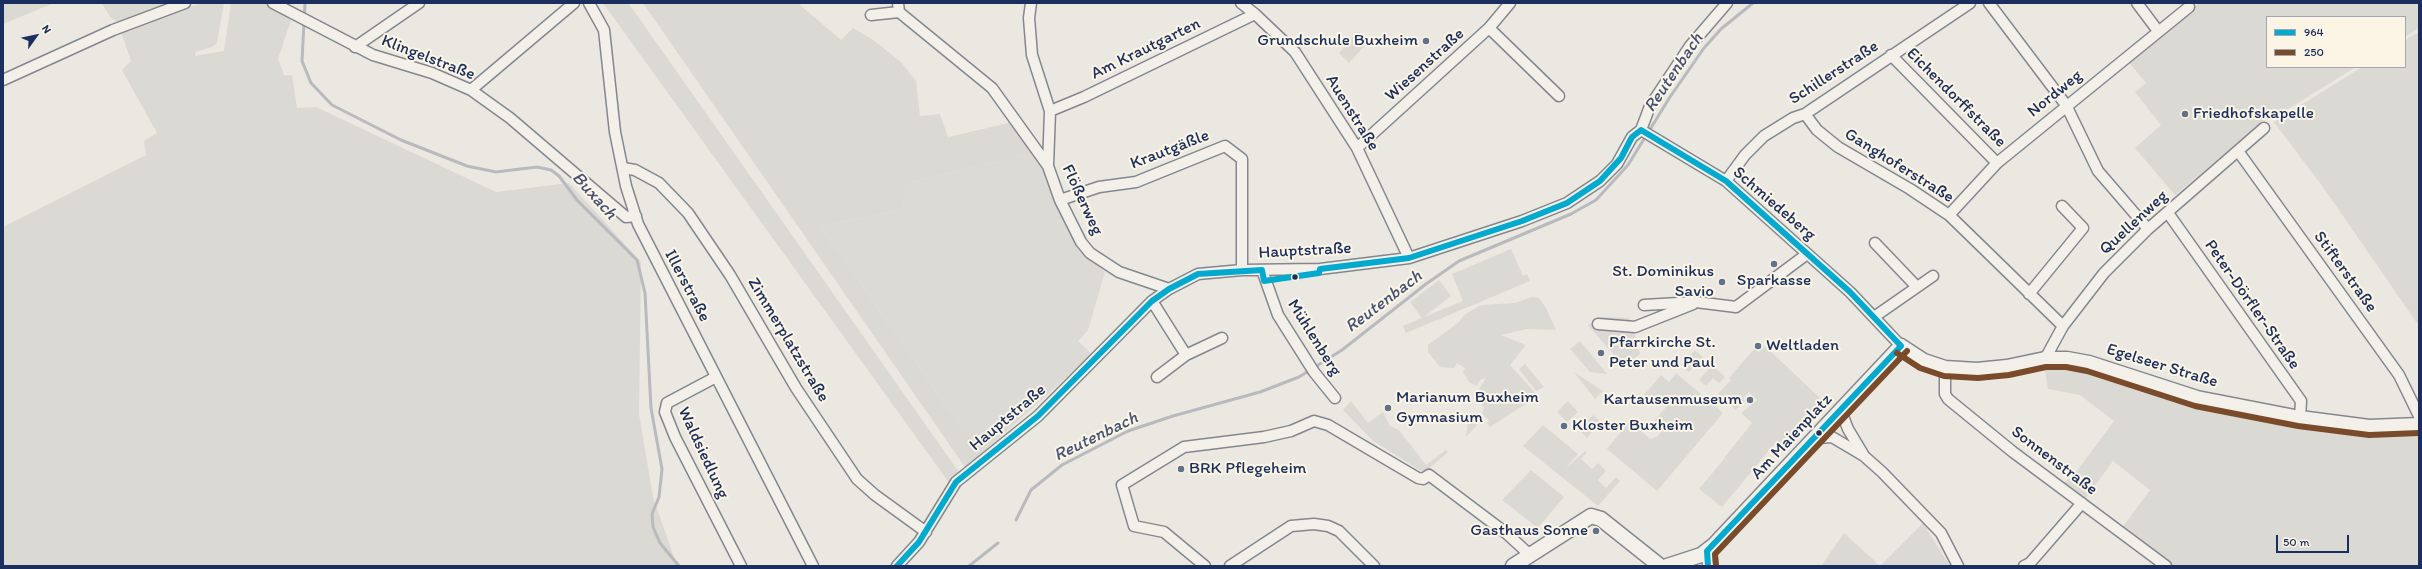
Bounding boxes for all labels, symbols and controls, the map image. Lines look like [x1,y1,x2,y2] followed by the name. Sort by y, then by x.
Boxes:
[1088,14,1204,84] street label: Am Krautgarten
[16,16,56,56] north arrow
[2266,16,2406,68] legend
[39,23,54,36] text: N
[1381,24,1469,106] street label: Wiesenstraße
[2304,25,2324,39] text: 964
[1640,29,1708,117] water label: Reutenbach
[378,31,478,85] street label: Klingelstraße
[1257,31,1418,51] place label: Grundschule Buxheim
[1421,36,1431,46] marker: Grundschule Buxheim
[1785,37,1883,109] street label: Schillerstraße
[1902,44,2010,152] street label: Eichendorffstraße
[2304,45,2324,59] text: 250
[2024,66,2086,122] street label: Nordweg
[1321,71,1383,155] street label: Auenstraße
[2193,104,2314,124] place label: Friedhofskapelle
[2180,109,2190,119] marker: Friedhofskapelle
[1840,124,1958,208] street label: Ganghoferstraße
[1128,126,1212,174] street label: Krautgäßle
[1057,161,1107,239] street label: Flößerweg
[1728,163,1820,245] street label: Schmiedeberg
[567,168,621,224] water label: Buxach
[2096,186,2172,260] street label: Quellenweg
[2309,228,2381,316] street label: Stifterstraße
[2200,236,2304,374] street label: Peter-Dörfler-Straße
[1258,238,1352,264] street label: Hauptstraße
[660,247,714,325] street label: Illerstraße
[1769,259,1779,269] marker: Sparkasse
[1612,262,1714,302] place label: St. Dominikus Savio
[1341,266,1427,338] water label: Reutenbach
[1737,271,1811,291] place label: Sparkasse
[1290,272,1300,282] unlabelled marker
[743,274,833,406] street label: Zimmerplatzstraße
[1717,277,1727,287] marker: St. Dominikus Savio
[1282,296,1346,380] street label: Mühlenberg
[1609,333,1716,373] place label: Pfarrkirche St. Peter und Paul
[1766,336,1839,356] place label: Weltladen
[2104,339,2220,393] street label: Egelseer Straße
[1753,341,1763,351] marker: Weltladen
[1596,348,1606,358] marker: Pfarrkirche St. Peter und Paul
[966,380,1050,456] street label: Hauptstraße
[1396,388,1539,428] place label: Marianum Buxheim Gymnasium
[1603,390,1742,410] place label: Kartausenmuseum
[1747,390,1837,484] street label: Am Maienplatz
[1745,395,1755,405] marker: Kartausenmuseum
[1383,403,1393,413] marker: Marianum Buxheim Gymnasium
[673,404,733,502] street label: Waldsiedlung
[1051,407,1141,467] water label: Reutenbach
[1572,416,1693,436] place label: Kloster Buxheim
[1559,421,1569,431] marker: Kloster Buxheim
[2007,422,2101,500] street label: Sonnenstraße
[1814,428,1824,438] unlabelled marker
[1189,459,1306,479] place label: BRK Pflegeheim
[1176,464,1186,474] marker: BRK Pflegeheim
[1470,521,1588,541] place label: Gasthaus Sonne
[1591,526,1601,536] marker: Gasthaus Sonne
[2278,527,2351,553] scale bar
[2283,535,2309,549] text: 50 m

